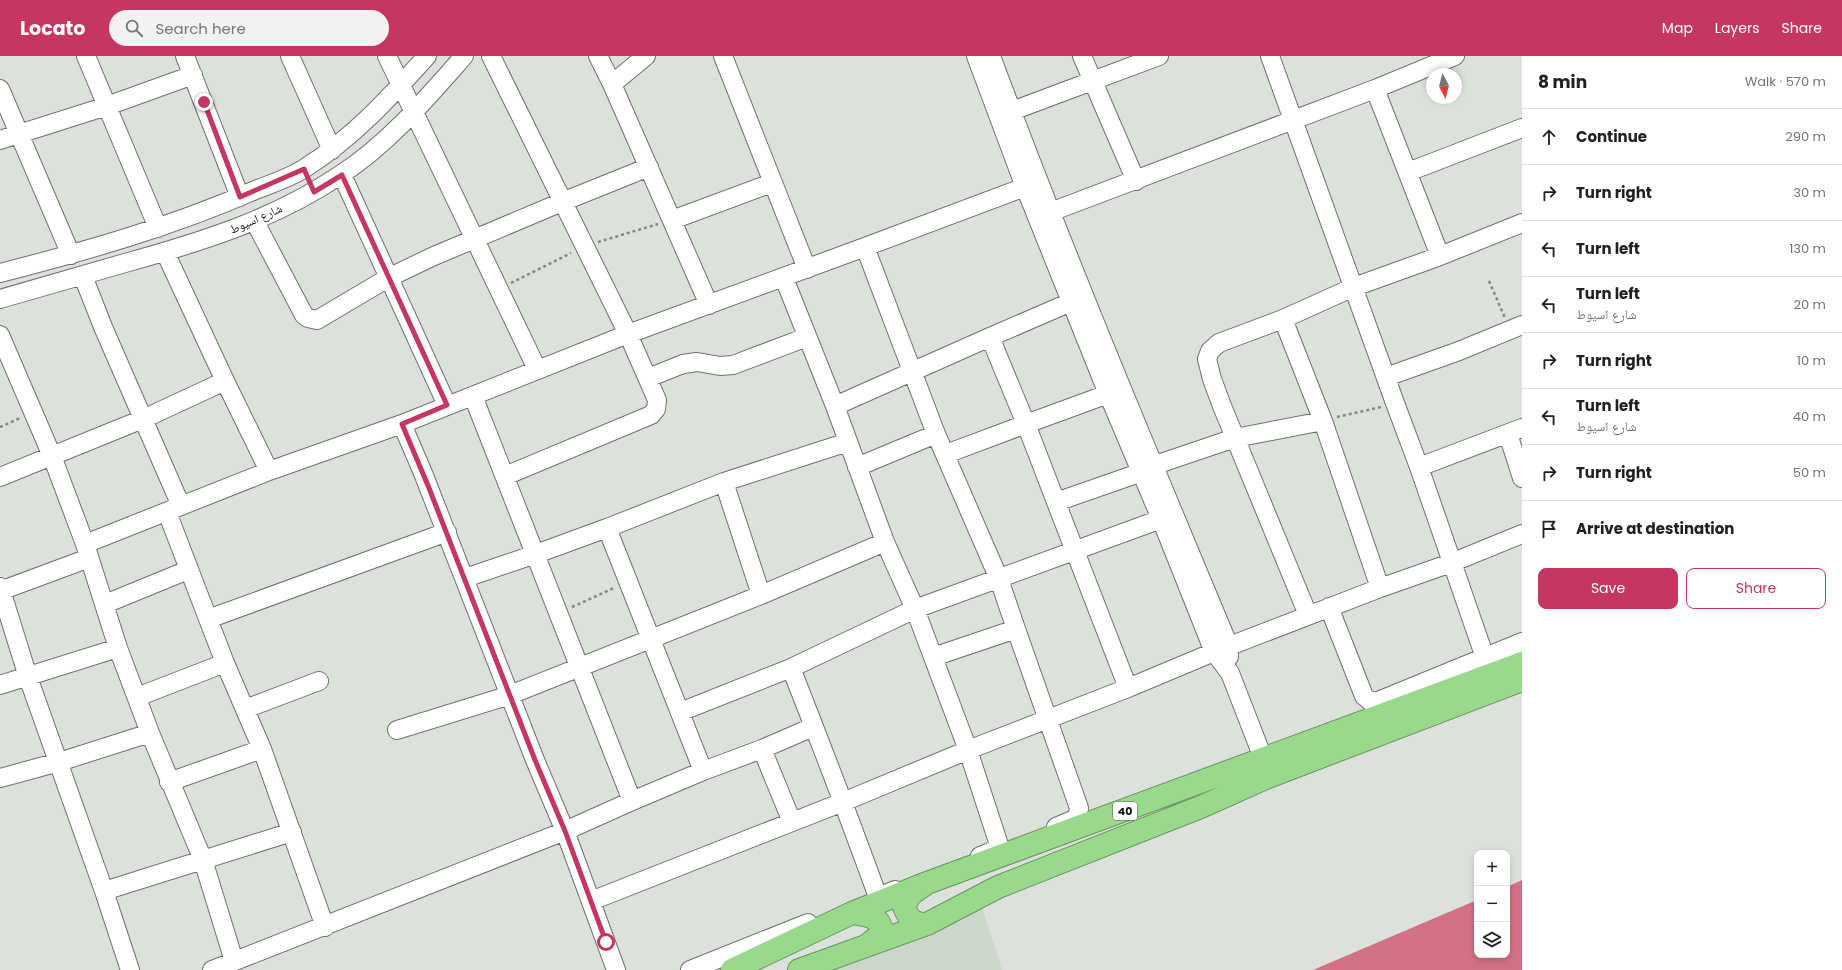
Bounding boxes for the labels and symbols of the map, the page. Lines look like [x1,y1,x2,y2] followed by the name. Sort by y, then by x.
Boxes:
[1426,68,1462,104] north arrow
[195,93,213,111] route end
[227,199,285,238] street label: شارع اسيوط
[1113,802,1137,820] road number: 40
[597,933,615,951] route start

